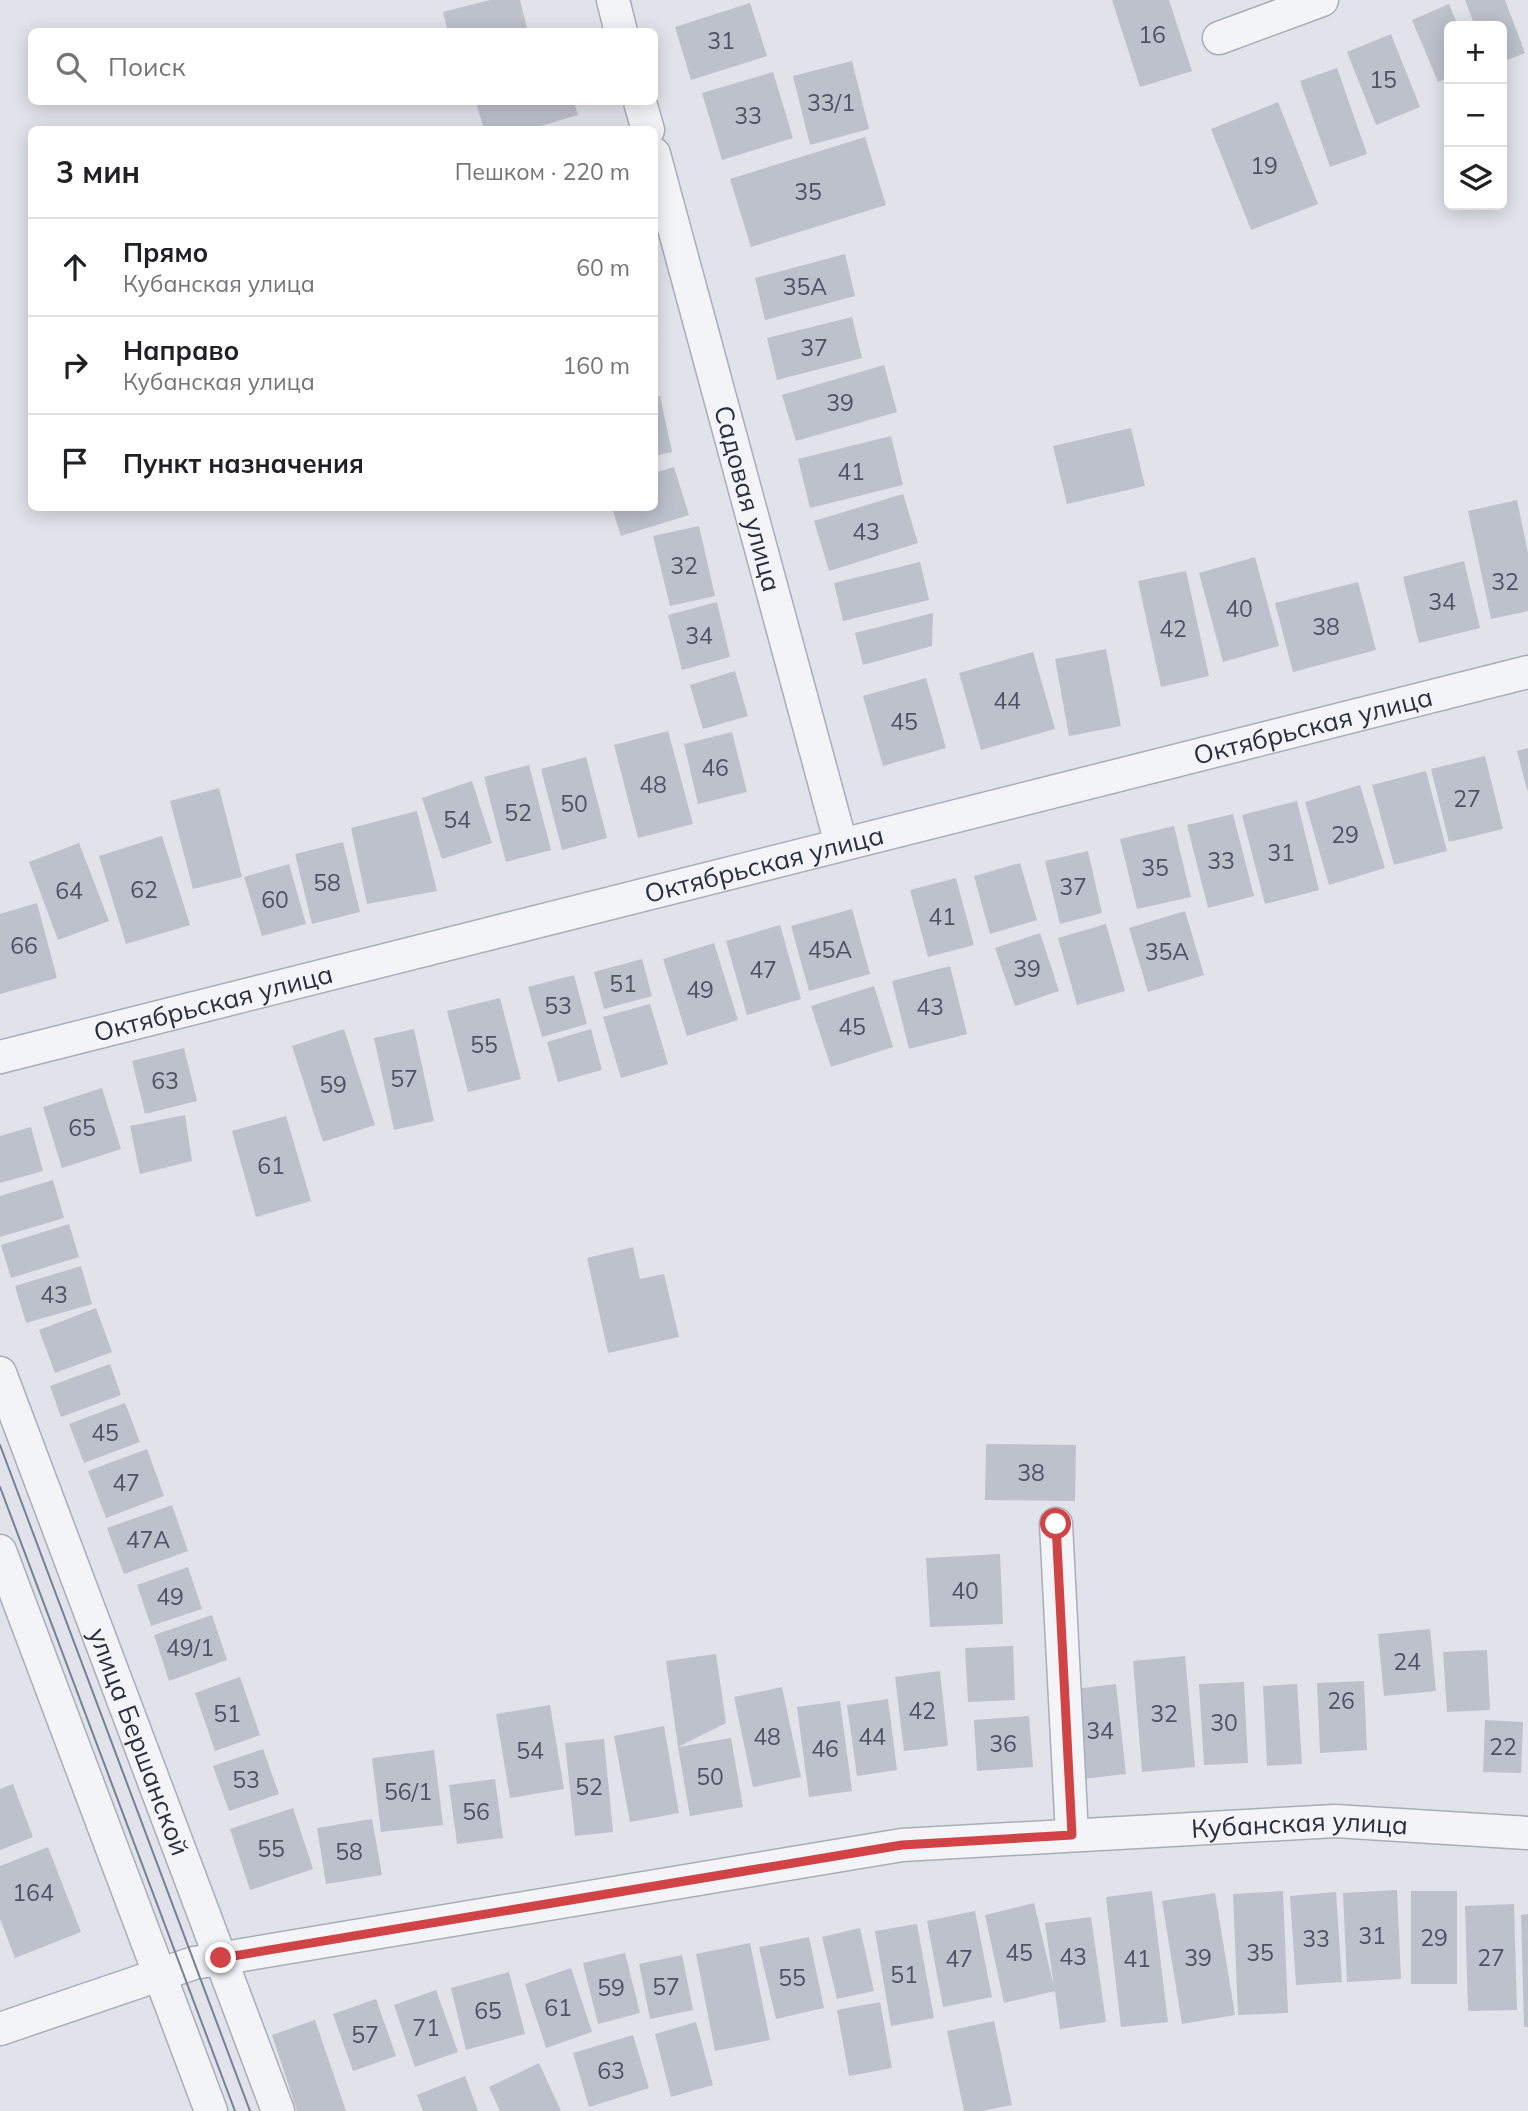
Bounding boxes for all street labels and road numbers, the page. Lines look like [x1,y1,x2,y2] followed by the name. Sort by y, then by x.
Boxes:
[707,402,789,595] street label: Садовая улица
[1190,680,1436,772] street label: Октябрьская улица
[641,818,887,910] street label: Октябрьская улица
[90,957,336,1049] street label: Октябрьская улица
[81,1623,197,1860] street label: улица Бершанской
[1190,1804,1409,1845] street label: Кубанская улица

